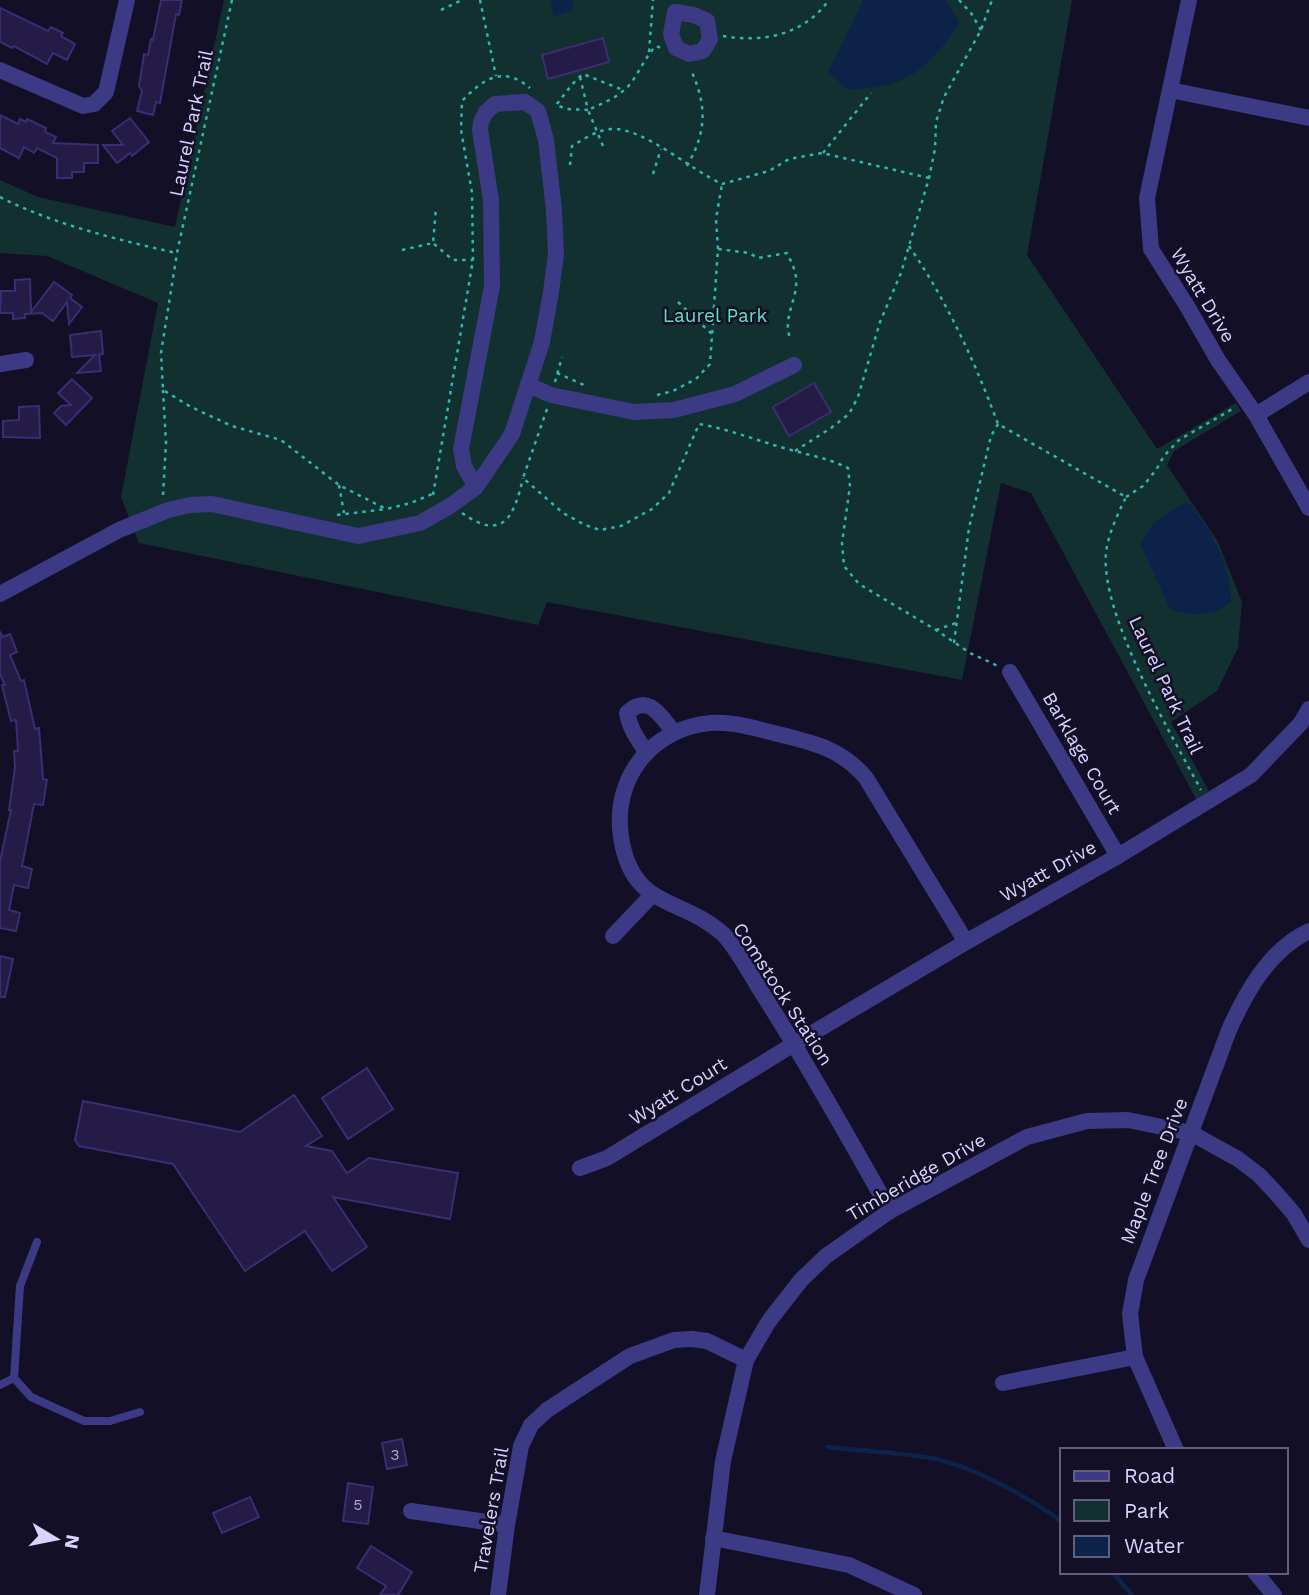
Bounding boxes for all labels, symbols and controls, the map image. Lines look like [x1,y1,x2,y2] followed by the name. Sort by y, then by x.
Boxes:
[164,47,218,199] street label: Laurel Park Trail
[1166,243,1240,347] street label: Wyatt Drive
[663,304,768,327] park label: Laurel Park
[1124,612,1208,758] street label: Laurel Park Trail
[1038,688,1126,818] street label: Barklage Court
[996,835,1100,907] street label: Wyatt Drive
[728,918,838,1070] street label: Comstock Station
[625,1052,731,1130] street label: Wyatt Court
[1116,1095,1192,1247] street label: Maple Tree Drive
[842,1128,990,1226] street label: Timberidge Drive
[390,1445,400,1464] house number: 3
[469,1445,513,1575] street label: Travelers Trail
[1060,1448,1288,1574] legend
[1124,1463,1175,1488] text: Road
[353,1495,363,1514] house number: 5
[1124,1498,1169,1523] text: Park
[21,1504,91,1574] north arrow
[60,1533,85,1551] text: N
[1124,1533,1185,1558] text: Water

